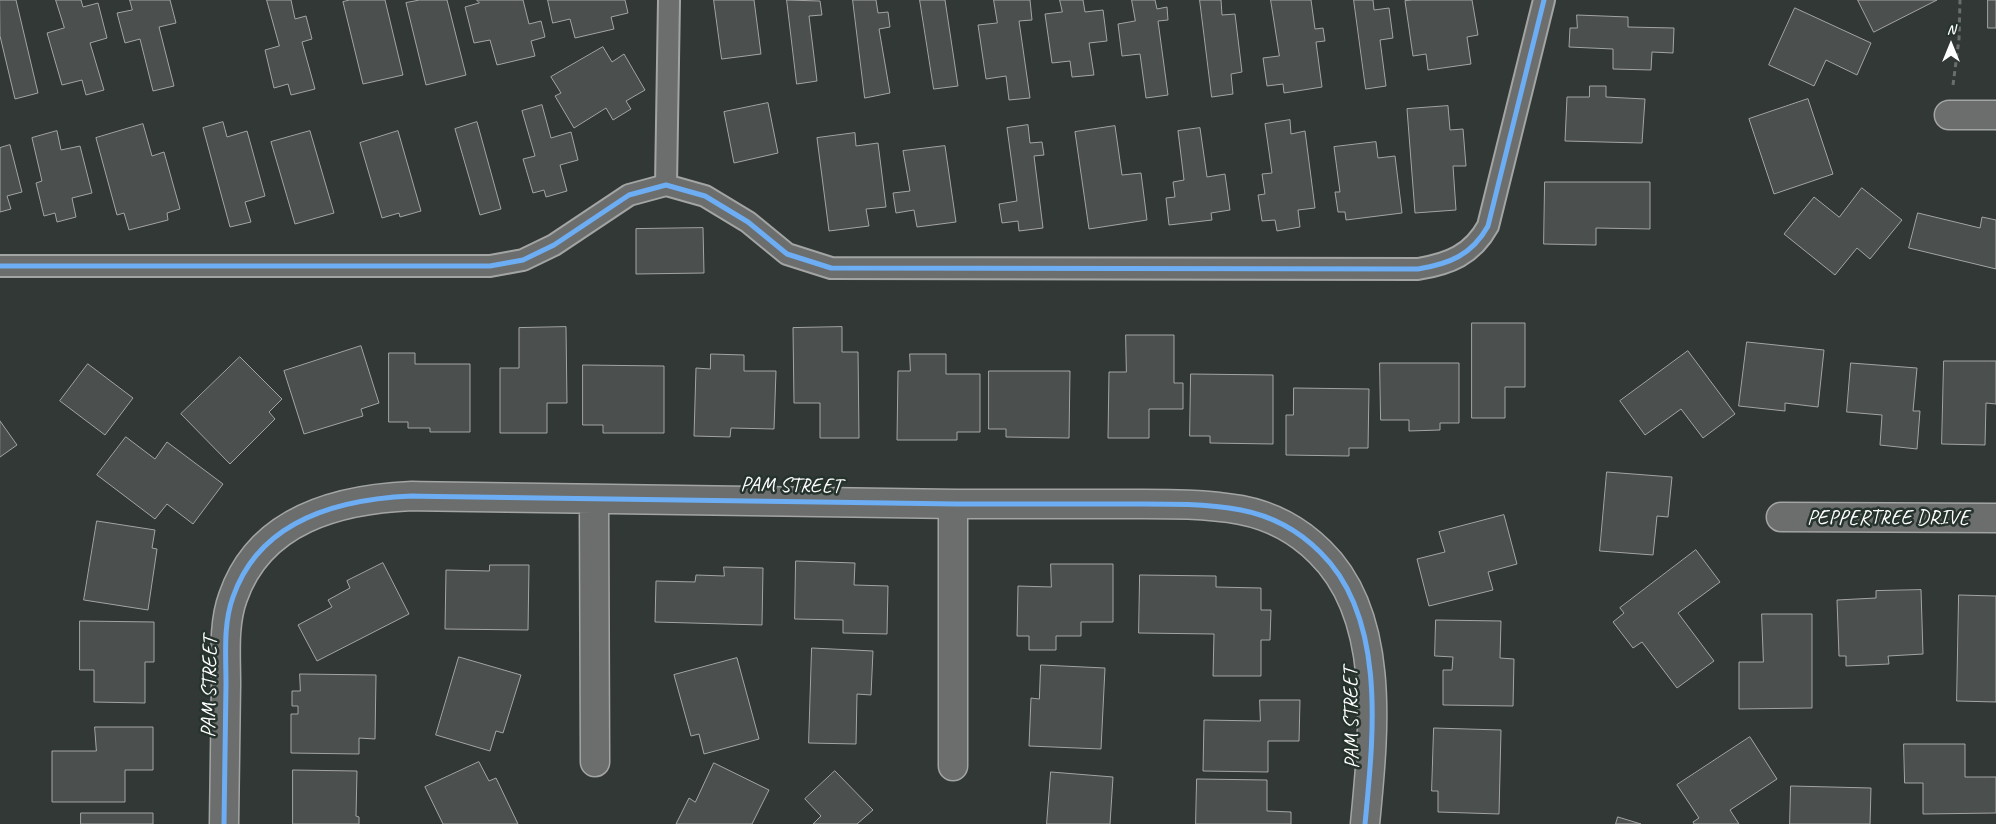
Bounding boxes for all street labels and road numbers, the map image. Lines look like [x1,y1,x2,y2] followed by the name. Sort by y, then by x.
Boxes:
[740,473,842,499] street label: PAM STREET
[1807,505,1969,531] street label: PEPPERTREE DRIVE
[197,636,223,738] street label: PAM STREET
[1339,667,1365,769] street label: PAM STREET

